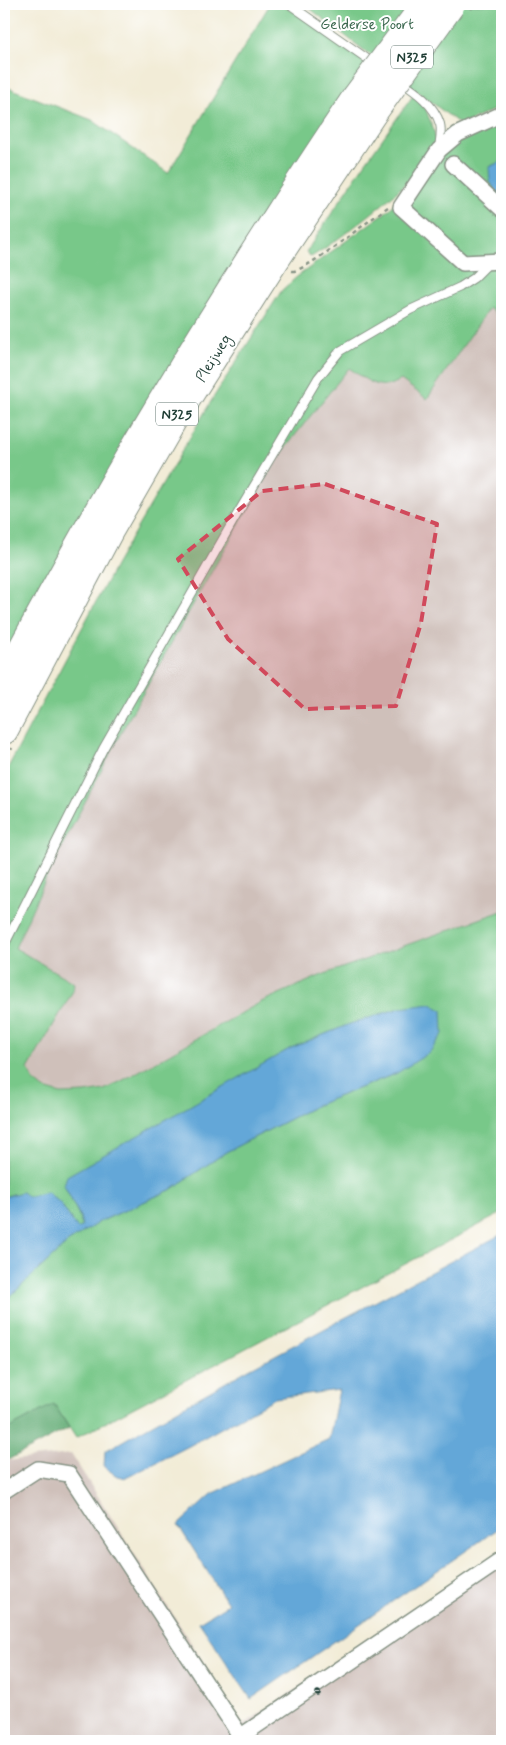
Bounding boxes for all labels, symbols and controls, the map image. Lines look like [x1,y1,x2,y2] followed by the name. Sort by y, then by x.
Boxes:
[320,15,414,35] park label: Gelderse Poort
[391,46,433,68] road number: N325
[191,331,237,387] street label: Pleijweg
[156,402,198,426] road number: N325

